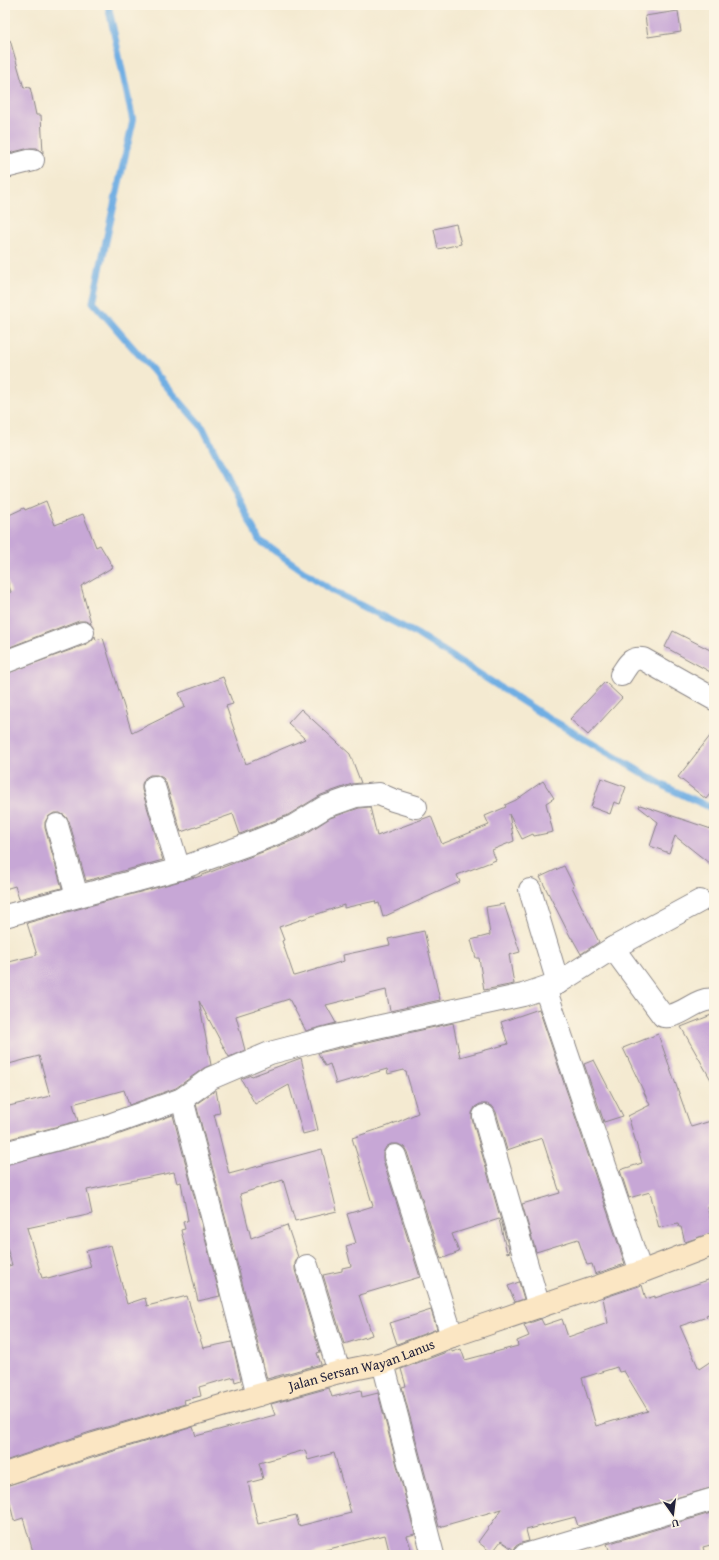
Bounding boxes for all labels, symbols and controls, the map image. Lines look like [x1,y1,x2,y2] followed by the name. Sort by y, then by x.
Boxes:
[284,1334,438,1396] street label: Jalan Sersan Wayan Lanus
[653,1494,693,1534] north arrow
[669,1515,681,1533] text: U

